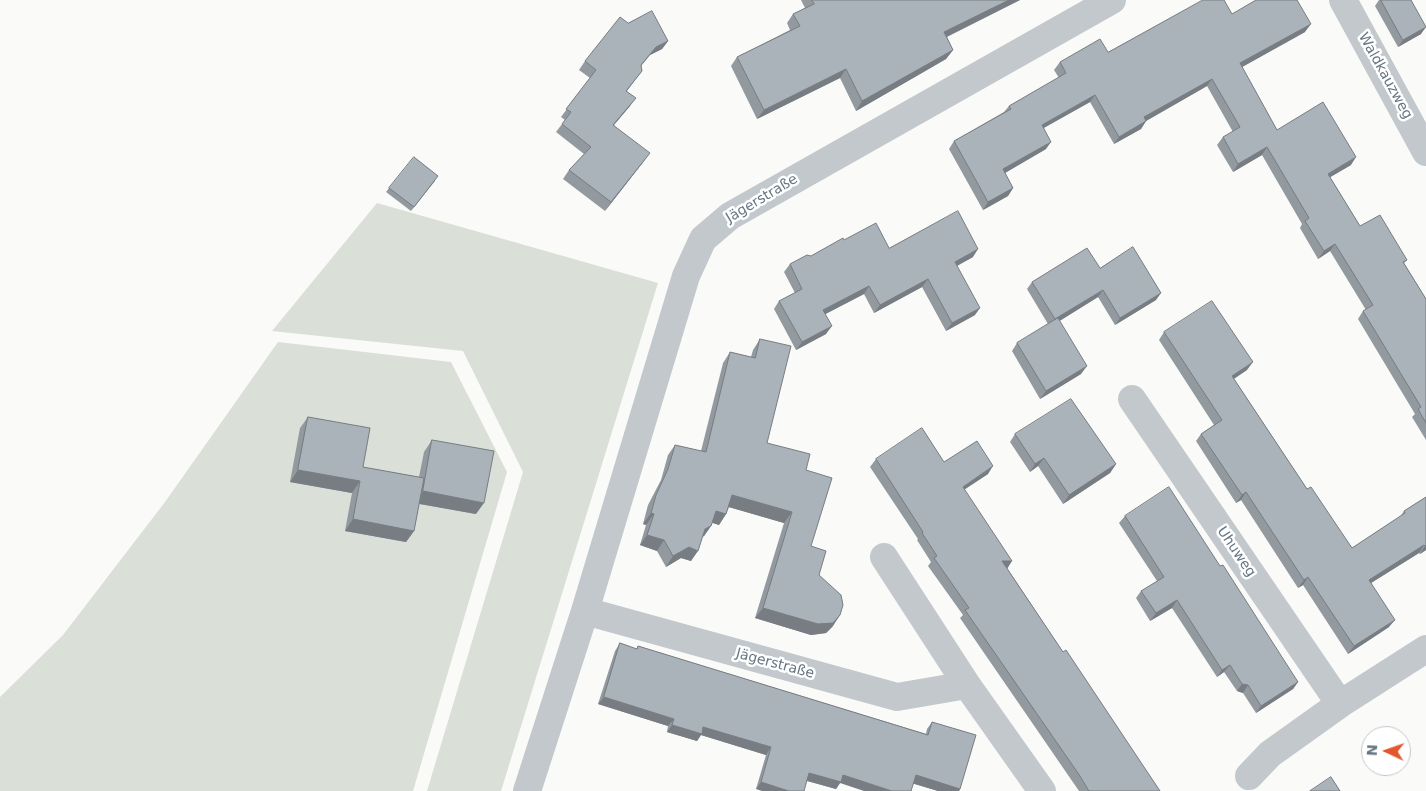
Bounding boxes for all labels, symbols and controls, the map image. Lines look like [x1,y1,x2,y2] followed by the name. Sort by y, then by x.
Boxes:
[1354,30,1416,122] street label: Waldkauzweg
[723,171,801,227] street label: Jägerstraße
[1213,524,1259,580] street label: Uhuweg
[734,645,816,683] street label: Jägerstraße
[1361,726,1411,776] north arrow
[1364,744,1380,757] text: N

